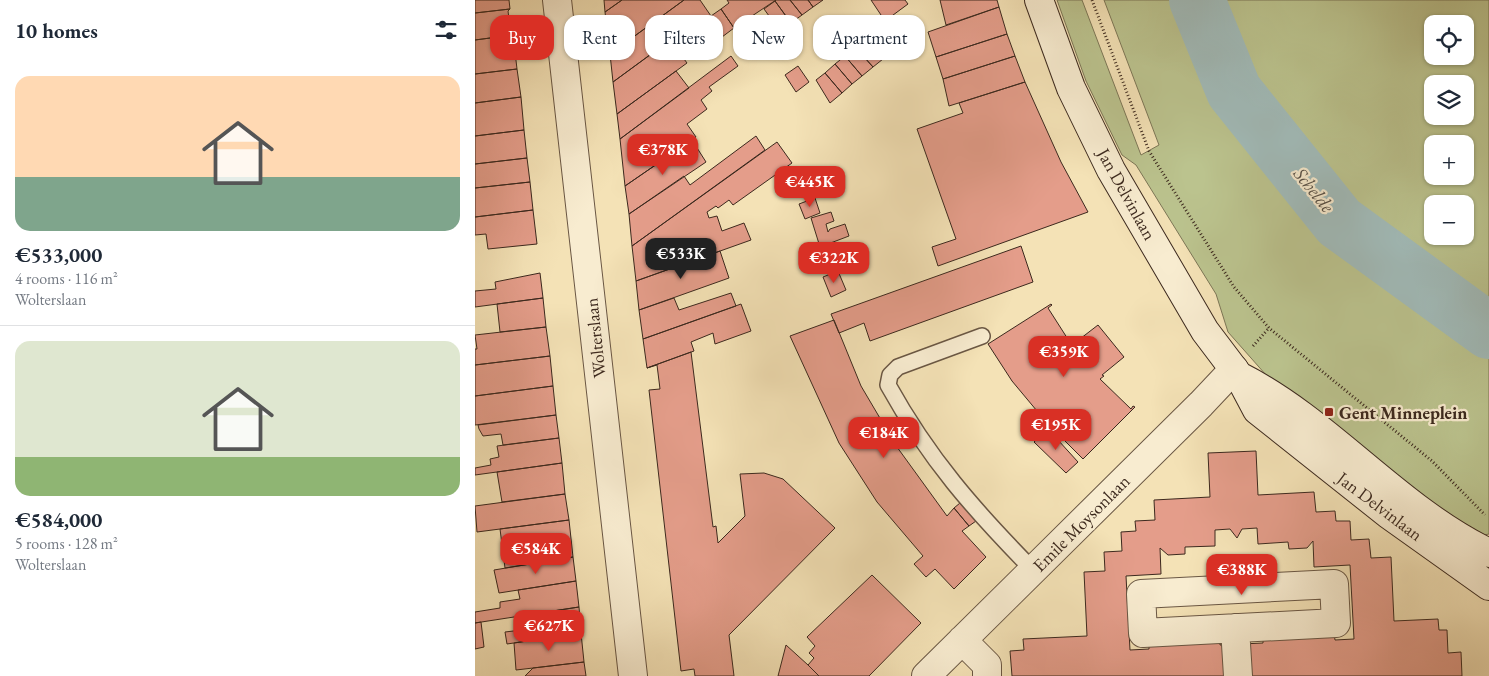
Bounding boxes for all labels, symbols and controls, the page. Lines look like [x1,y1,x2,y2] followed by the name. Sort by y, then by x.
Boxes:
[490,15,554,60] chip: Buy
[564,15,635,60] chip: Rent
[645,15,723,60] chip: Filters
[733,15,803,60] chip: New
[813,15,925,60] chip: Apartment
[1424,15,1474,245] map controls
[1424,15,1474,65] button: locate
[432,16,460,44] icon: filters
[15,17,98,44] text: 10 homes
[1424,75,1474,125] button: layers
[193,108,283,198] icon: home
[628,134,698,176] pin: €378K
[1424,135,1474,185] button: +
[638,139,688,160] text: €378K
[1091,142,1162,244] street label: Jan Delvinlaan
[1287,161,1340,218] water label: Schelde
[775,166,845,208] pin: €445K
[785,171,835,192] text: €445K
[1424,195,1474,245] button: −
[646,238,716,280] pin: €533K
[15,241,102,268] text: €533,000
[799,242,869,284] pin: €322K
[656,243,706,264] text: €533K
[809,247,859,268] text: €322K
[15,268,118,289] text: 4 rooms · 116 m²
[15,289,86,310] text: Wolterslaan
[579,296,611,379] street label: Wolterslaan
[1029,336,1099,378] pin: €359K
[1039,341,1089,362] text: €359K
[193,374,283,464] icon: home
[1339,401,1468,424] place label: Gent Minneplein
[1323,406,1335,418] marker: Gent Minneplein
[1021,408,1091,451] pin: €195K
[1031,414,1081,435] text: €195K
[849,416,919,459] pin: €184K
[859,422,909,443] text: €184K
[1331,465,1428,546] street label: Jan Delvinlaan
[1028,469,1135,576] street label: Emile Moysonlaan
[15,506,102,533] text: €584,000
[501,532,571,575] pin: €584K
[15,533,118,554] text: 5 rooms · 128 m²
[511,538,561,559] text: €584K
[15,554,86,575] text: Wolterslaan
[1207,554,1277,596] pin: €388K
[1217,559,1267,580] text: €388K
[514,610,584,652] pin: €627K
[524,615,574,636] text: €627K

